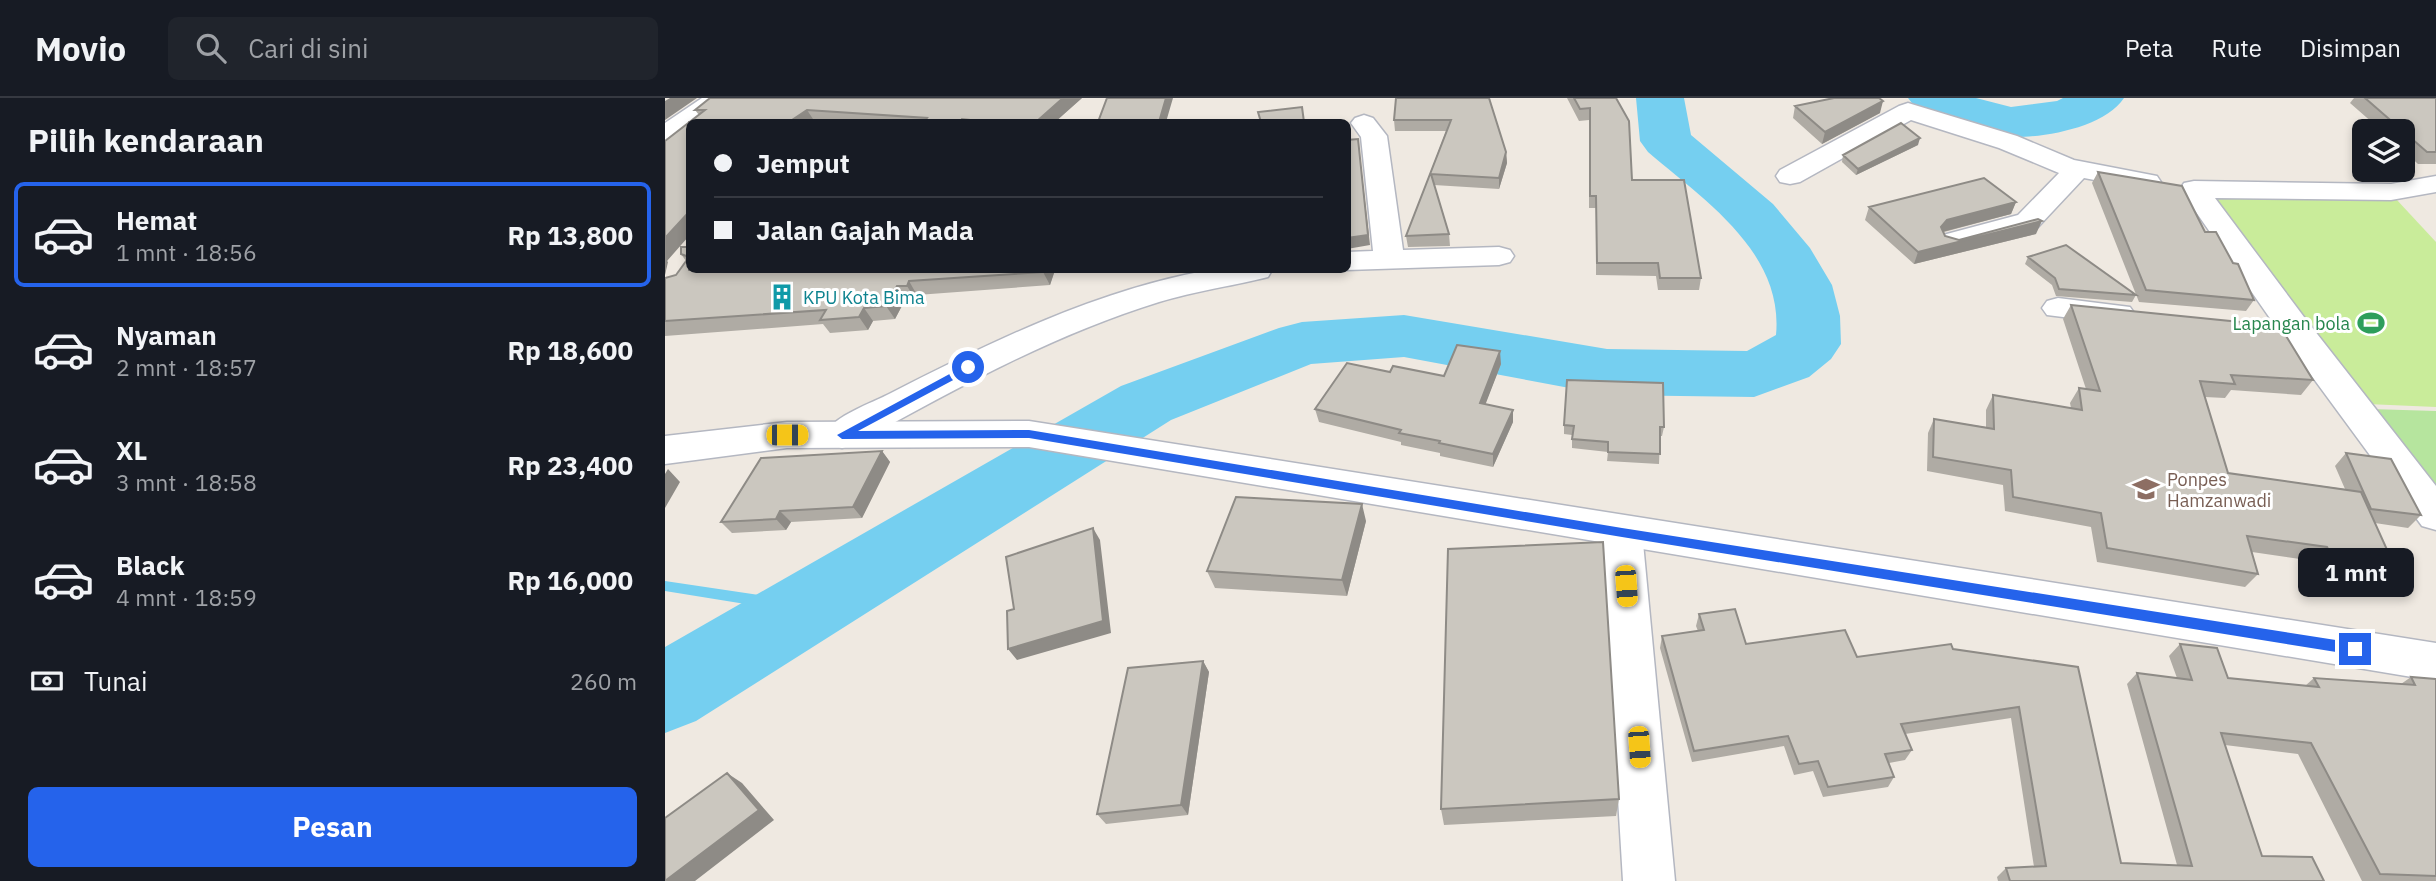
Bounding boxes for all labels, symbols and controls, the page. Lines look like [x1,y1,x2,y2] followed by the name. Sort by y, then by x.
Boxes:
[168,17,658,80] search box
[35,27,126,70] text: Movio
[192,29,230,67] icon: search
[248,31,369,65] text: Cari di sini
[2125,32,2173,64] text: Peta
[2211,32,2262,64] text: Rute
[2300,32,2401,64] text: Disimpan
[28,119,264,161] text: Pilih kendaraan
[2352,119,2415,182] map controls
[2352,119,2415,182] button: layers
[756,146,850,180] text: Jemput
[32,203,95,266] icon: car
[116,203,197,237] text: Hemat
[756,213,974,247] text: Jalan Gajah Mada
[507,218,633,252] text: Rp 13,800
[116,237,257,267] text: 1 mnt · 18:56
[767,282,797,312] building icon: KPU Kota Bima
[803,286,925,309] place label: KPU Kota Bima
[2356,308,2386,338] sports icon: Lapangan bola
[2233,312,2350,335] place label: Lapangan bola
[32,318,95,381] icon: car
[116,318,217,352] text: Nyaman
[507,333,633,367] text: Rp 18,600
[952,351,984,383] route start
[116,352,257,382] text: 2 mnt · 18:57
[767,425,809,446] car
[32,433,95,496] icon: car
[116,433,147,467] text: XL
[507,448,633,482] text: Rp 23,400
[116,467,257,497] text: 3 mnt · 18:58
[2167,468,2271,512] place label: Ponpes Hamzanwadi
[2131,474,2161,504] school or university icon: Ponpes Hamzanwadi
[2297,547,2413,596] callout: 1 mnt
[32,548,95,611] icon: car
[116,548,184,582] text: Black
[2325,557,2387,587] text: 1 mnt
[507,563,633,597] text: Rp 16,000
[1615,564,1638,608] car
[116,582,257,612] text: 4 mnt · 18:59
[2339,633,2371,665] route end
[28,662,66,700] icon: cash
[84,664,148,698] text: Tunai
[570,666,637,696] text: 260 m
[1628,725,1651,769] car
[28,787,637,867] button: Pesan

